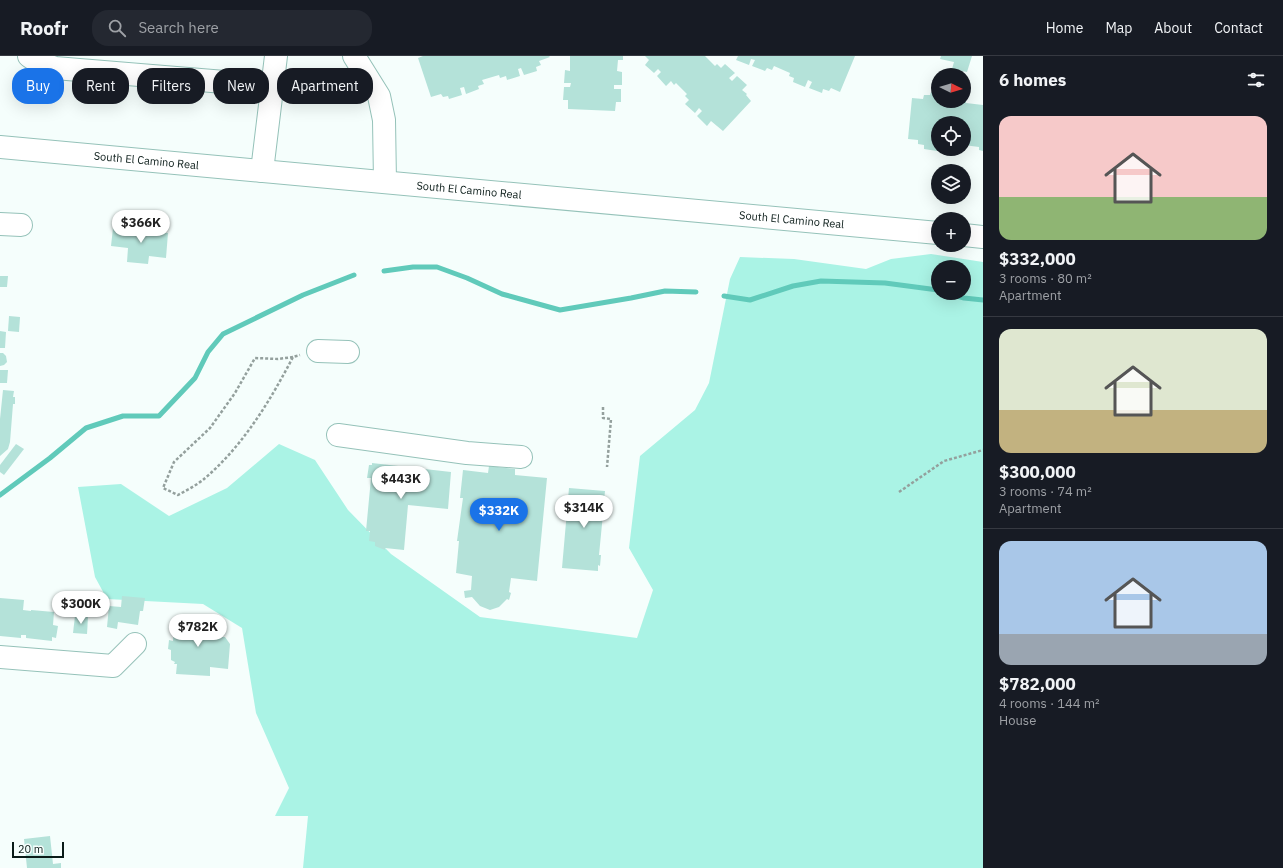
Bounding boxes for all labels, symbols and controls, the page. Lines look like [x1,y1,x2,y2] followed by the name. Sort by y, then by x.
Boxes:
[92,10,372,46] search box
[20,16,68,40] text: Roofr
[106,17,128,39] icon: search
[138,18,219,37] text: Search here
[1046,19,1083,37] text: Home
[1105,19,1132,37] text: Map
[1154,19,1192,37] text: About
[1214,19,1263,37] text: Contact
[12,68,64,104] chip: Buy
[72,68,129,104] chip: Rent
[137,68,205,104] chip: Filters
[213,68,269,104] chip: New
[277,68,373,104] chip: Apartment
[931,68,971,108] north arrow
[931,68,971,300] map controls
[999,69,1066,91] text: 6 homes
[1245,69,1267,91] icon: filters
[931,116,971,156] button: locate
[1097,142,1169,214] icon: home
[93,149,200,172] street label: South El Camino Real
[931,164,971,204] button: layers
[416,178,522,202] street label: South El Camino Real
[739,208,845,231] street label: South El Camino Real
[113,210,169,244] pin: $366K
[931,212,971,252] button: +
[121,214,161,231] text: $366K
[999,248,1076,270] text: $332,000
[931,260,971,300] button: −
[999,270,1092,287] text: 3 rooms · 80 m²
[999,287,1062,304] text: Apartment
[1097,355,1169,427] icon: home
[999,461,1076,483] text: $300,000
[373,466,429,500] pin: $443K
[381,470,421,487] text: $443K
[999,483,1092,500] text: 3 rooms · 74 m²
[556,495,612,529] pin: $314K
[471,498,527,532] pin: $332K
[564,499,604,516] text: $314K
[999,500,1062,517] text: Apartment
[479,502,519,519] text: $332K
[1097,567,1169,639] icon: home
[53,591,109,625] pin: $300K
[61,595,101,612] text: $300K
[170,614,226,648] pin: $782K
[178,618,218,635] text: $782K
[999,673,1076,695] text: $782,000
[999,695,1100,712] text: 4 rooms · 144 m²
[999,712,1036,729] text: House
[12,840,64,859] scale bar
[18,842,43,856] text: 20 m

